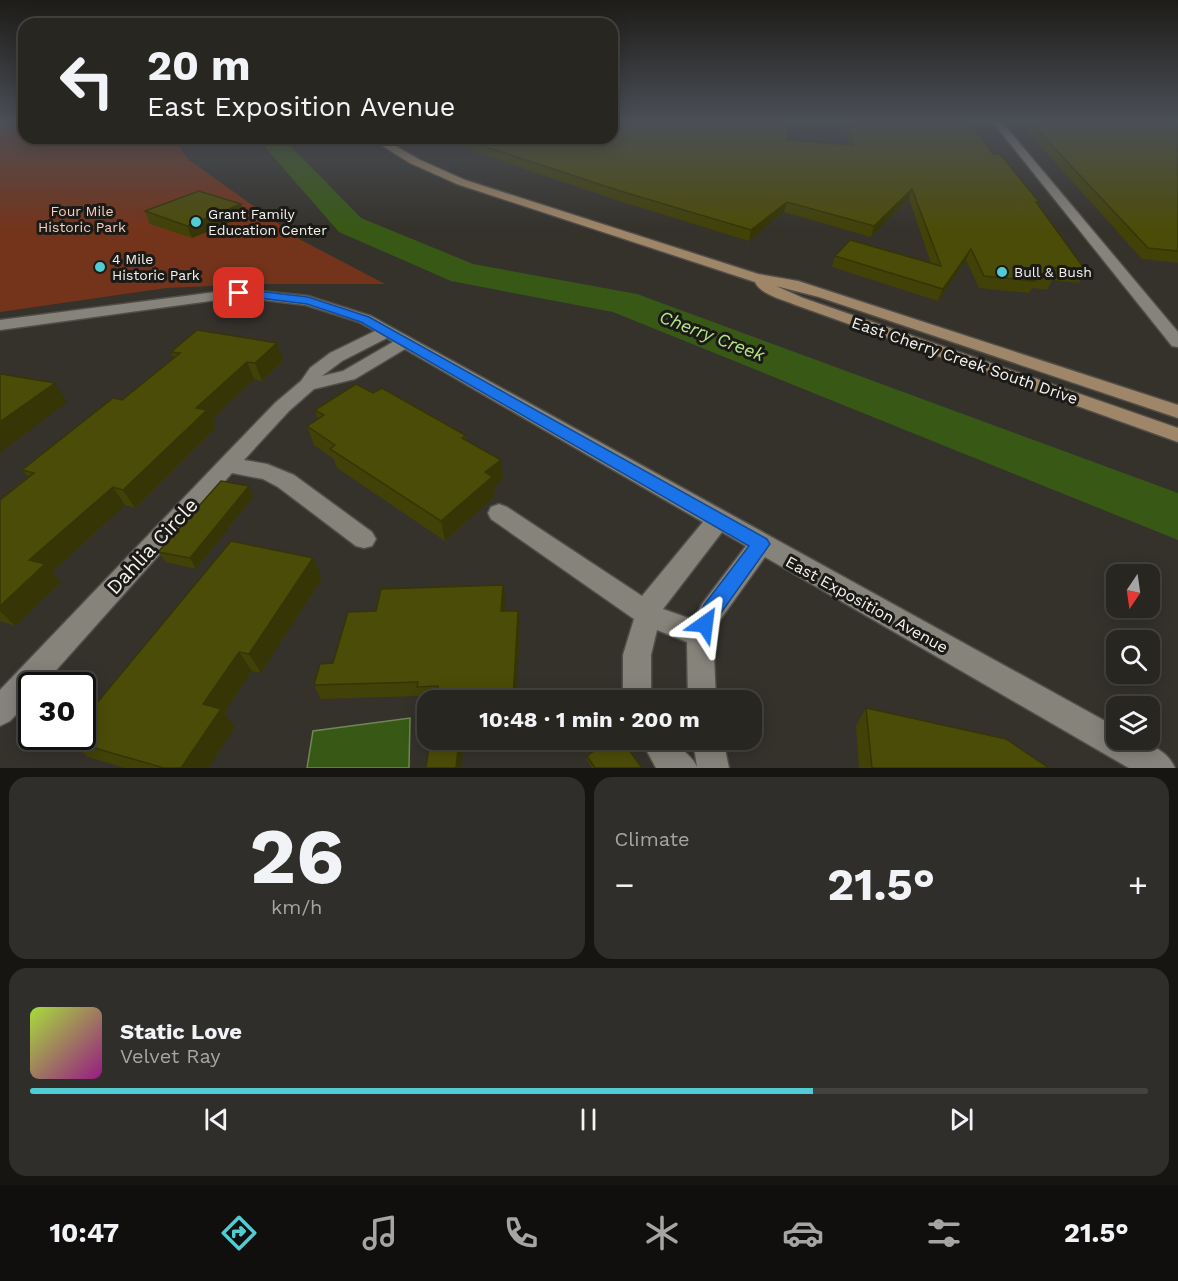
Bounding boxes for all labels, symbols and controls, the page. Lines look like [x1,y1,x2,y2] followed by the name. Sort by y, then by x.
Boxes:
[147,41,251,90] text: 20 m
[48,42,126,120] icon: left
[147,91,455,123] text: East Exposition Avenue
[38,203,126,235] park label: Four Mile Historic Park
[208,206,327,238] place label: Grant Family Education Center
[189,215,203,229] marker: Grant Family Education Center
[112,251,200,283] place label: 4 Mile Historic Park
[93,260,107,274] marker: 4 Mile Historic Park
[1014,264,1092,280] place label: Bull & Bush
[995,265,1009,279] marker: Bull & Bush
[213,267,264,318] pin
[222,276,255,309] icon: arrive
[657,306,769,366] water label: Cherry Creek
[849,313,1080,408] street label: East Cherry Creek South Drive
[101,493,203,599] street label: Dahlia Circle
[782,552,951,657] street label: East Exposition Avenue
[1106,564,1160,618] north arrow
[1106,564,1160,750] map controls
[673,592,737,656] position arrow
[1106,630,1160,684] button: search
[18,672,96,750] speed limit sign: 30
[1106,696,1160,750] button: layers
[479,707,700,732] text: 10:48 · 1 min · 200 m
[249,810,344,902] text: 26
[615,827,690,851] text: Climate
[827,858,935,911] text: 21.5°
[615,865,634,904] text: −
[1128,865,1148,904] text: +
[271,895,323,919] text: km/h
[120,1019,242,1044] text: Static Love
[120,1044,221,1068] text: Velvet Ray
[200,1103,233,1136] icon: previous
[572,1103,605,1136] icon: pause
[945,1103,978,1136] icon: next
[218,1212,260,1254] icon: directions
[359,1212,401,1254] icon: music
[500,1212,542,1254] icon: phone
[641,1212,683,1254] icon: climate
[782,1212,824,1254] icon: car
[923,1212,965,1254] icon: filters
[49,1217,119,1249] text: 10:47
[1064,1217,1129,1249] text: 21.5°

